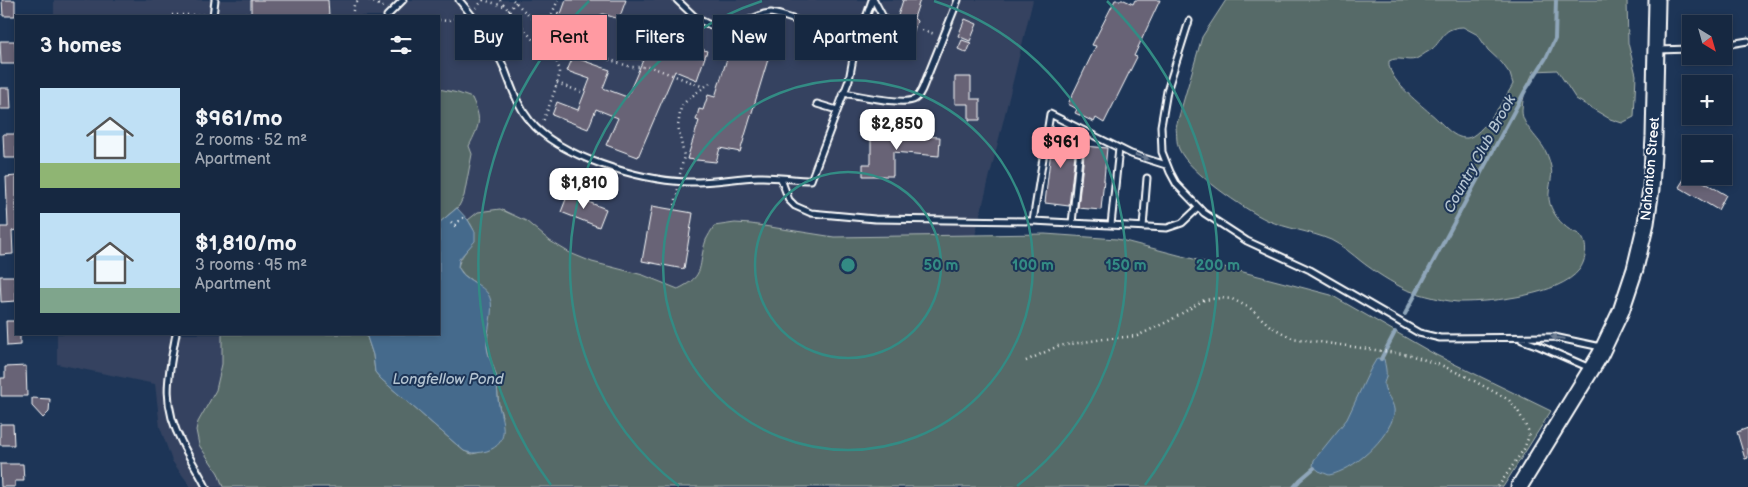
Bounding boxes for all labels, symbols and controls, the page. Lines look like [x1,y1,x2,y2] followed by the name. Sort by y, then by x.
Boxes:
[455,15,522,60] chip: Buy
[532,15,607,60] chip: Rent
[617,15,703,60] chip: Filters
[713,15,785,60] chip: New
[795,15,916,60] chip: Apartment
[1682,15,1732,65] north arrow
[1682,15,1732,185] map controls
[387,31,415,59] icon: filters
[40,33,122,58] text: 3 homes
[1682,75,1732,125] button: +
[1440,91,1521,216] water label: Country Club Brook
[195,106,282,131] text: $961/mo
[80,108,140,168] icon: home
[856,108,938,151] pin: $2,850
[871,115,923,134] text: $2,850
[1637,116,1663,221] street label: Nahanton Street
[1031,126,1091,169] pin: $961
[195,131,307,150] text: 2 rooms · 52 m²
[1043,133,1079,152] text: $961
[1682,135,1732,185] button: −
[195,150,271,169] text: Apartment
[1135,153,1150,161] one-way arrow
[543,168,625,210] pin: $1,810
[560,174,608,193] text: $1,810
[195,231,297,256] text: $1,810/mo
[80,233,140,293] icon: home
[195,256,307,275] text: 3 rooms · 95 m²
[839,256,857,274] centre of rings
[924,256,959,275] text: 50 m
[1012,256,1054,275] text: 100 m
[1105,256,1147,275] text: 150 m
[1196,256,1240,275] text: 200 m
[195,275,271,294] text: Apartment
[1550,334,1566,342] one-way arrow
[392,370,504,389] water label: Longfellow Pond

